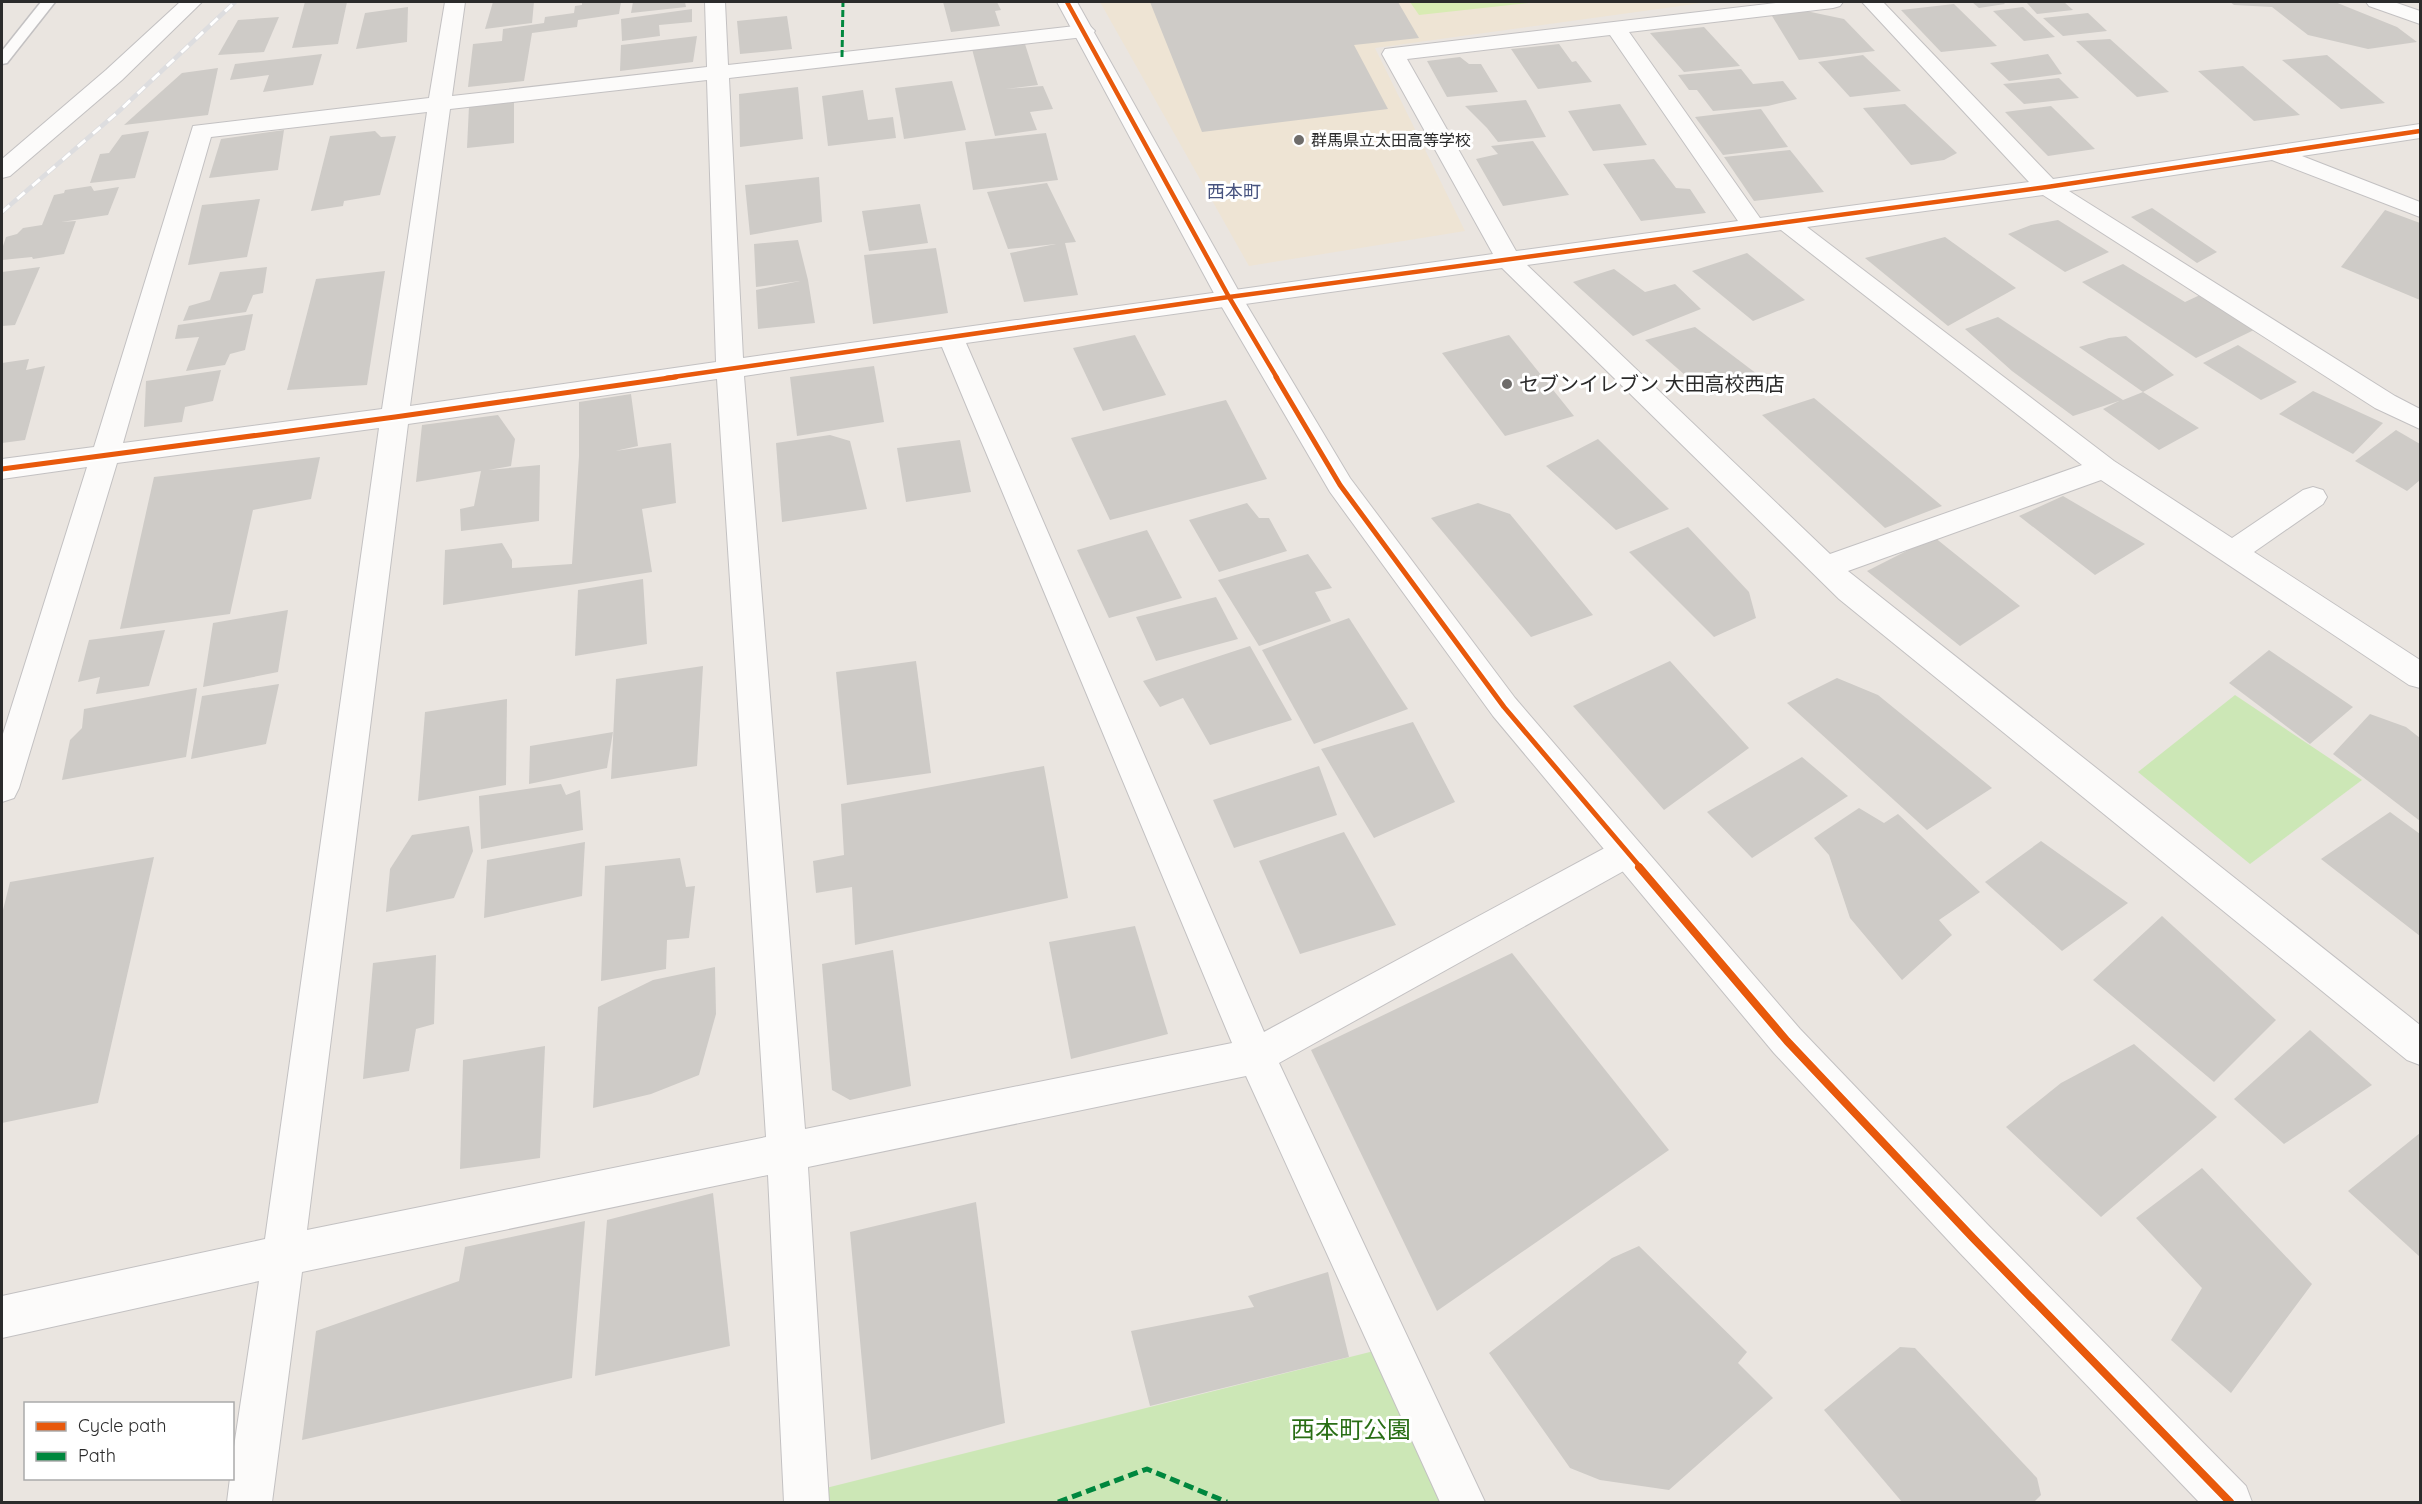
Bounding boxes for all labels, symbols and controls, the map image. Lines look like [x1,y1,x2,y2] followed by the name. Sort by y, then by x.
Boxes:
[1311,130,1471,150] place label: 群馬県立太田高等学校
[1292,133,1306,147] marker: 群馬県立太田高等学校
[1207,180,1261,203] district label: 西本町
[1519,371,1784,396] place label: セブンイレブン 大田高校西店
[1500,377,1514,391] marker: セブンイレブン 大田高校西店
[24,1402,234,1480] legend
[78,1414,166,1437] text: Cycle path
[1291,1414,1411,1444] park label: 西本町公園
[78,1444,116,1467] text: Path

